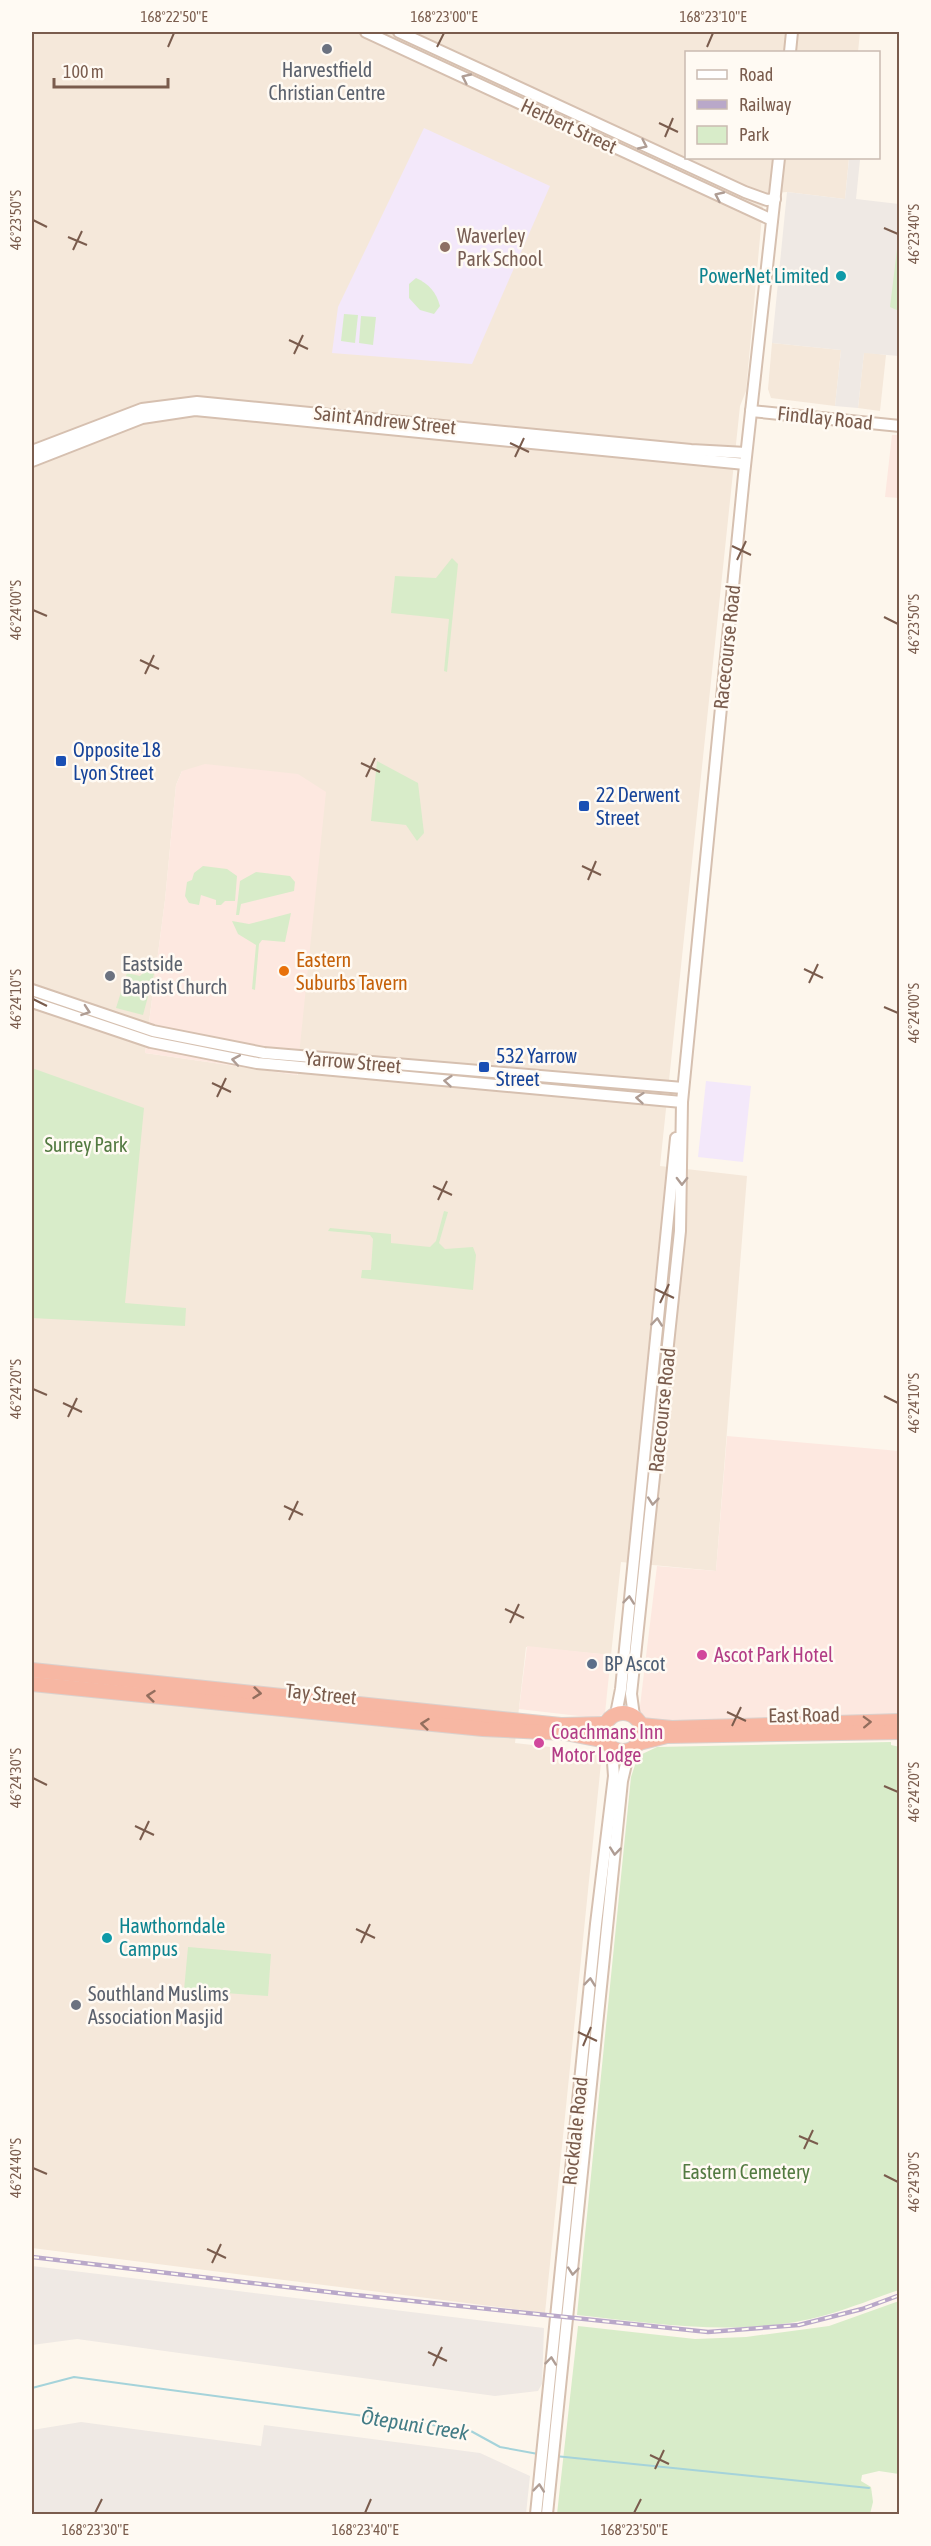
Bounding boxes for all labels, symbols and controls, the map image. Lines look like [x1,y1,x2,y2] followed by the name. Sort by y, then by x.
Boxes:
[140,8,208,25] text: 168°22'50"E
[410,8,478,25] text: 168°23'00"E
[679,8,747,25] text: 168°23'10"E
[320,42,334,56] marker: Harvestfield Christian Centre
[54,51,168,89] scale bar
[685,51,880,159] legend
[269,58,385,104] place label: Harvestfield Christian Centre
[63,61,104,82] text: 100 m
[739,64,773,85] text: Road
[461,73,472,85] one-way arrow
[518,93,621,158] street label: Herbert Street
[739,94,791,115] text: Railway
[739,124,769,145] text: Park
[636,137,647,149] one-way arrow
[7,190,24,250] text: 46°23'50"S
[714,191,725,203] one-way arrow
[905,204,922,264] text: 46°23'40"S
[457,224,543,270] place label: Waverley Park School
[438,240,452,254] marker: Waverley Park School
[699,264,829,287] place label: PowerNet Limited
[834,269,848,283] marker: PowerNet Limited
[313,401,458,438] street label: Saint Andrew Street
[776,401,874,434] street label: Findlay Road
[7,580,24,640] text: 46°24'00"S
[709,584,744,710] street label: Racecourse Road
[905,594,922,654] text: 46°23'50"S
[73,738,161,784] place label: Opposite 18 Lyon Street
[54,754,68,768] marker: Opposite 18 Lyon Street
[596,783,680,829] place label: 22 Derwent Street
[577,799,591,813] marker: 22 Derwent Street
[296,948,408,994] place label: Eastern Suburbs Tavern
[122,952,228,998] place label: Eastside Baptist Church
[277,964,291,978] marker: Eastern Suburbs Tavern
[7,969,24,1029] text: 46°24'10"S
[103,969,117,983] marker: Eastside Baptist Church
[905,983,922,1043] text: 46°24'00"S
[80,1003,91,1016] one-way arrow
[496,1044,577,1090] place label: 532 Yarrow Street
[304,1046,402,1077] street label: Yarrow Street
[231,1054,241,1066] one-way arrow
[477,1060,491,1074] marker: 532 Yarrow Street
[444,1075,453,1088] one-way arrow
[636,1092,645,1105] one-way arrow
[44,1133,128,1156] park label: Surrey Park
[676,1177,688,1186] one-way arrow
[650,1318,663,1327] one-way arrow
[644,1347,679,1473] street label: Racecourse Road
[7,1359,24,1419] text: 46°24'20"S
[905,1373,922,1433] text: 46°24'10"S
[647,1496,660,1505] one-way arrow
[622,1596,635,1605] one-way arrow
[714,1643,834,1666] place label: Ascot Park Hotel
[695,1648,709,1662] marker: Ascot Park Hotel
[604,1652,666,1675] place label: BP Ascot
[585,1657,599,1671] marker: BP Ascot
[284,1678,358,1709] street label: Tay Street
[253,1686,262,1698] one-way arrow
[147,1690,156,1703] one-way arrow
[768,1702,840,1727] street label: East Road
[862,1716,871,1728] one-way arrow
[420,1718,429,1730] one-way arrow
[551,1720,664,1766] place label: Coachmans Inn Motor Lodge
[532,1736,546,1750] marker: Coachmans Inn Motor Lodge
[7,1748,24,1808] text: 46°24'30"S
[905,1762,922,1822] text: 46°24'20"S
[609,1846,622,1855] one-way arrow
[119,1914,225,1960] place label: Hawthorndale Campus
[100,1931,114,1945] marker: Hawthorndale Campus
[583,1977,596,1986] one-way arrow
[88,1982,229,2028] place label: Southland Muslims Association Masjid
[69,1998,83,2012] marker: Southland Muslims Association Masjid
[557,2075,592,2186] street label: Rockdale Road
[7,2138,24,2198] text: 46°24'40"S
[905,2152,922,2212] text: 46°24'30"S
[682,2160,810,2183] park label: Eastern Cemetery
[567,2266,579,2276] one-way arrow
[544,2357,557,2366] one-way arrow
[360,2404,471,2444] water label: Ōtepuni Creek
[532,2483,544,2492] one-way arrow
[61,2521,129,2538] text: 168°23'30"E
[331,2521,399,2538] text: 168°23'40"E
[600,2521,668,2538] text: 168°23'50"E

